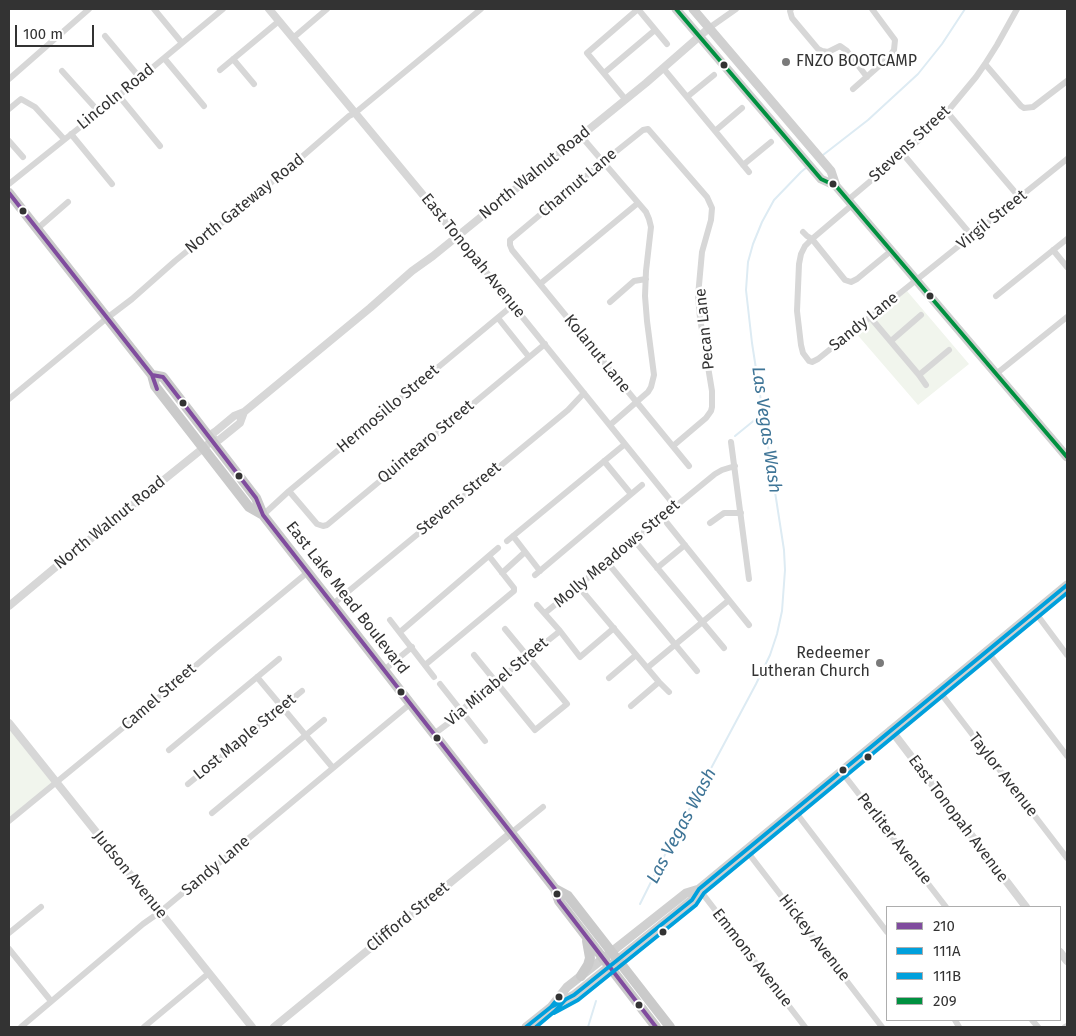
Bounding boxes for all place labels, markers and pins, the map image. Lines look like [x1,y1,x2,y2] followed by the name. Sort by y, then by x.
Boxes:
[796,52,917,72] place label: FNZO BOOTCAMP
[780,56,792,68] marker: FNZO BOOTCAMP
[719,60,729,70] unlabelled marker
[828,179,838,189] unlabelled marker
[18,206,28,216] unlabelled marker
[925,291,935,301] unlabelled marker
[178,398,188,408] unlabelled marker
[234,471,244,481] unlabelled marker
[751,644,870,682] place label: Redeemer Lutheran Church
[874,657,886,669] marker: Redeemer Lutheran Church
[396,687,406,697] unlabelled marker
[432,733,442,743] unlabelled marker
[863,752,873,762] unlabelled marker
[838,765,848,775] unlabelled marker
[552,889,562,899] unlabelled marker
[658,927,668,937] unlabelled marker
[554,992,564,1002] unlabelled marker
[634,1000,644,1010] unlabelled marker

